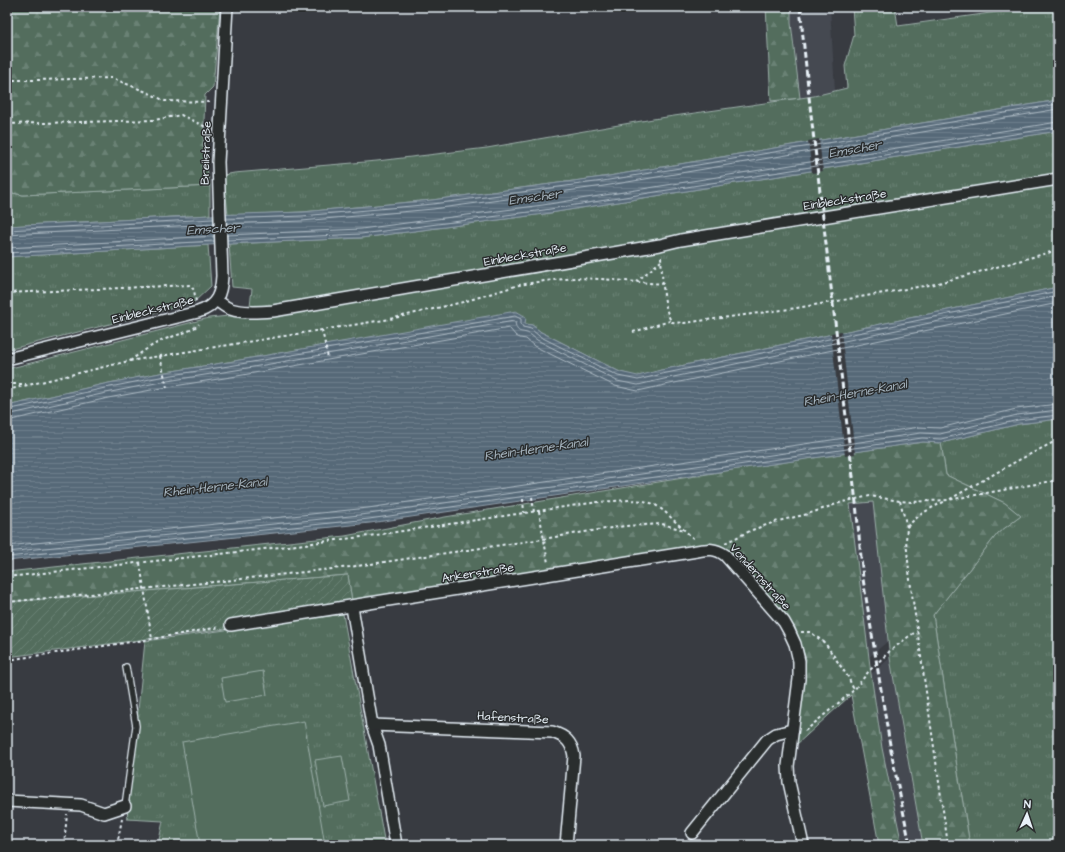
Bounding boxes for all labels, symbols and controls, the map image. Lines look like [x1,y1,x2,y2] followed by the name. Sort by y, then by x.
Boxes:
[196,120,216,185] street label: Breilstraße
[827,135,885,162] water label: Emscher
[507,184,564,210] water label: Emscher
[802,185,888,215] street label: Einbleckstraße
[186,219,242,239] water label: Emscher
[482,239,568,271] street label: Einbleckstraße
[110,292,196,328] street label: Einbleckstraße
[802,375,910,411] water label: Rhein-Herne-Kanal
[483,433,591,465] water label: Rhein-Herne-Kanal
[162,472,270,501] water label: Rhein-Herne-Kanal
[726,540,795,614] street label: Vondernstraße
[441,559,516,587] street label: Ankerstraße
[477,708,550,728] street label: Hafenstraße
[1007,794,1047,834] north arrow
[1024,797,1031,812] text: N

